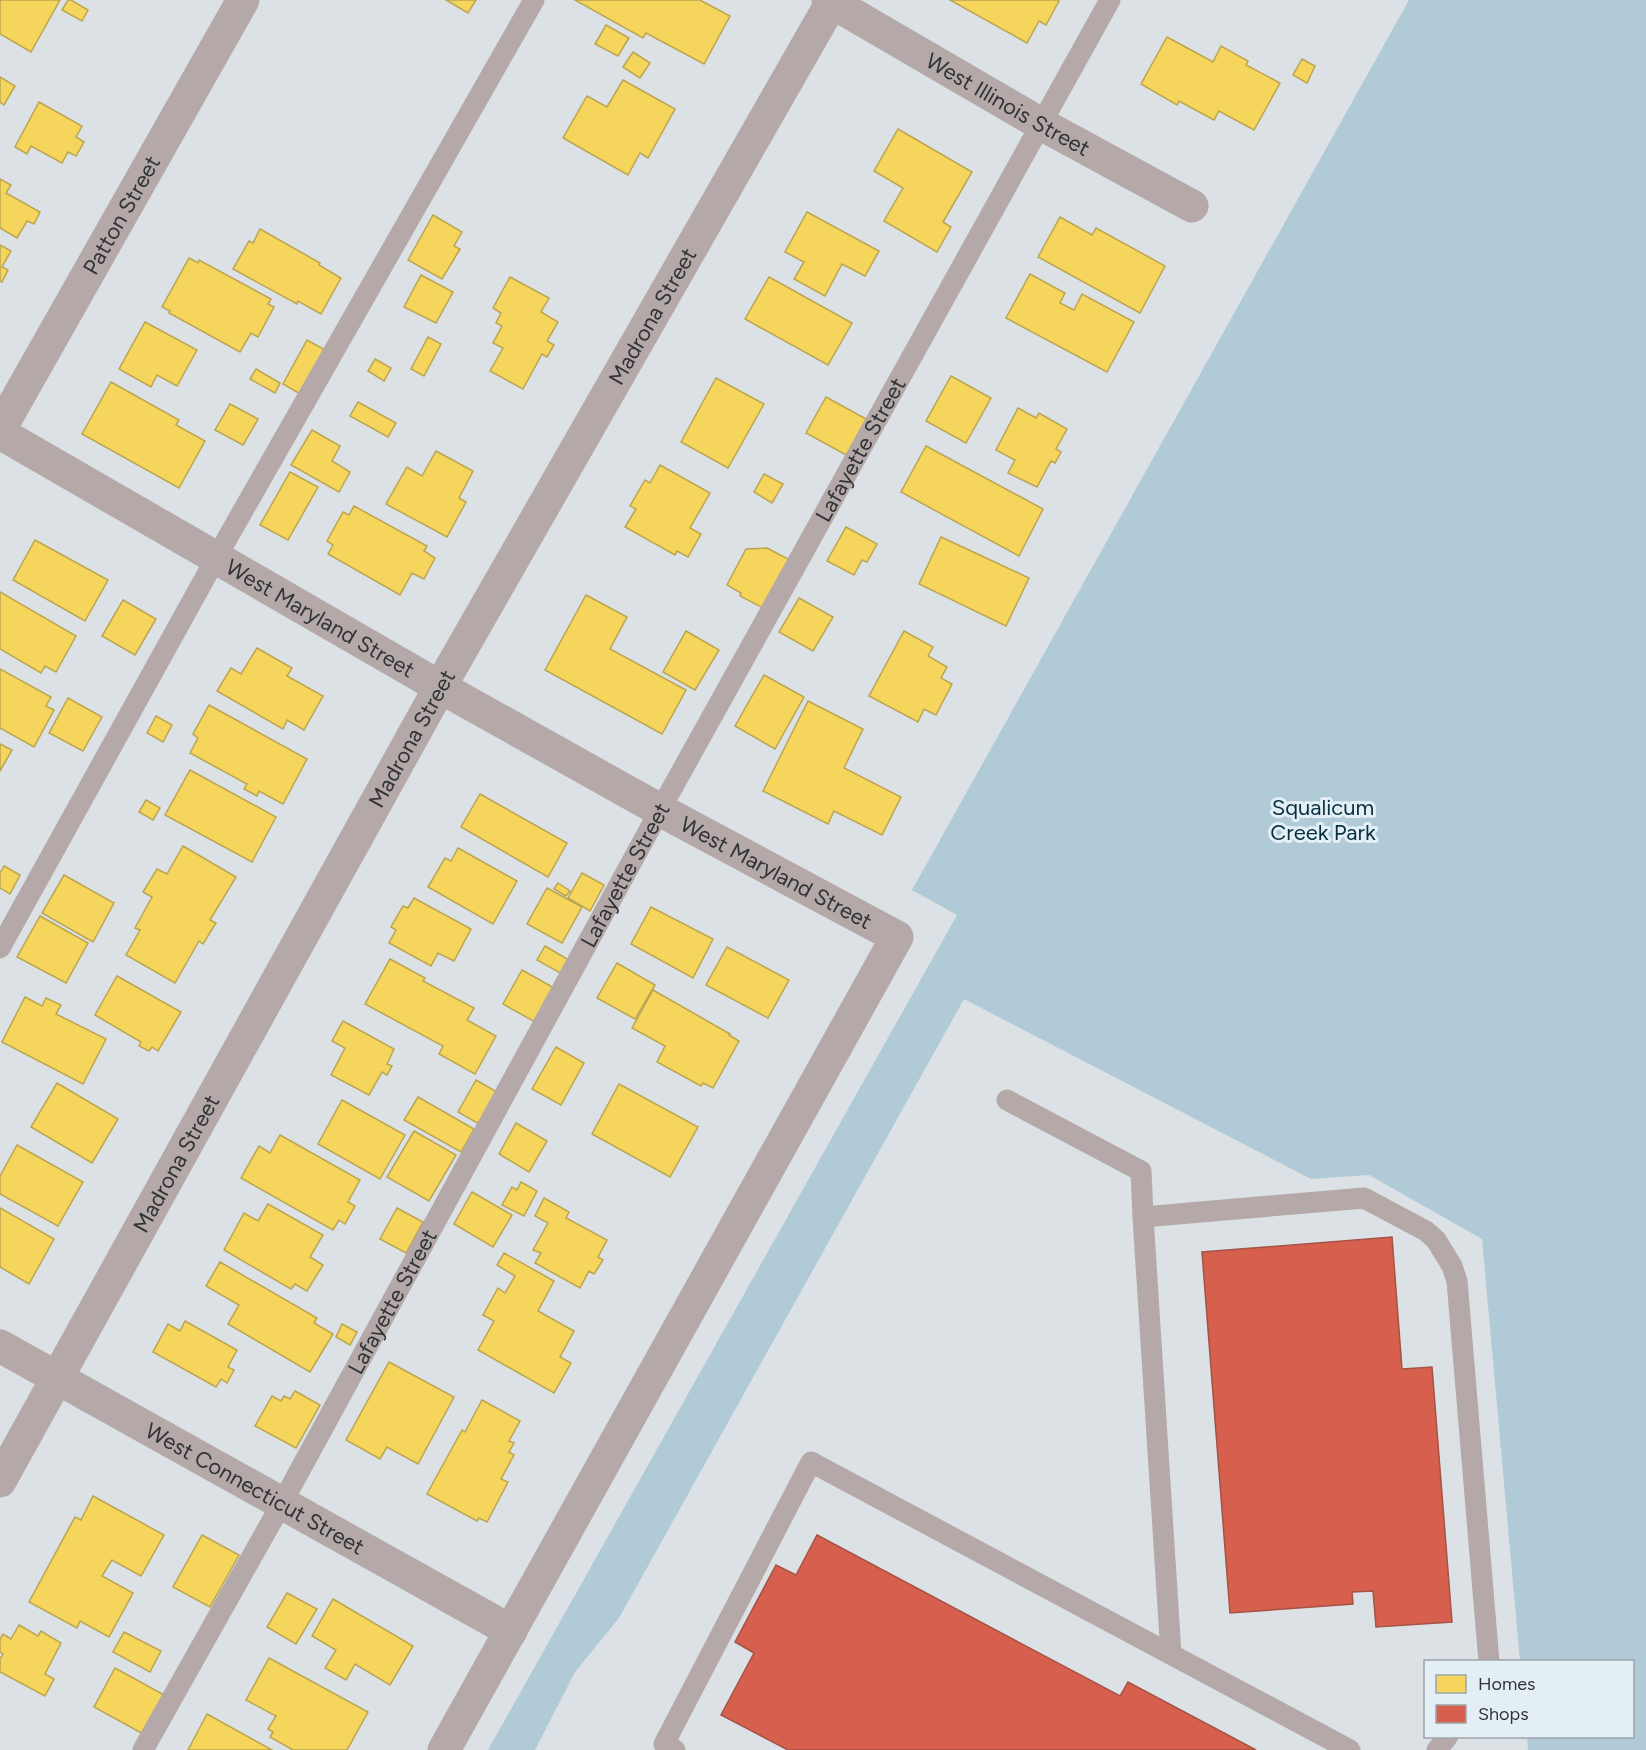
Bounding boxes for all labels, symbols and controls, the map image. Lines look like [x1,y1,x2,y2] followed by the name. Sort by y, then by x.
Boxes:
[921,47,1094,162] street label: West Illinois Street
[77,151,166,279] street label: Patton Street
[603,243,702,390] street label: Madrona Street
[810,373,911,527] street label: Lafayette Street
[221,553,419,683] street label: West Maryland Street
[363,665,461,812] street label: Madrona Street
[1270,794,1376,846] park label: Squalicum Creek Park
[575,798,675,952] street label: Lafayette Street
[676,810,876,935] street label: West Maryland Street
[127,1090,225,1237] street label: Madrona Street
[342,1225,443,1379] street label: Lafayette Street
[141,1417,369,1560] street label: West Connecticut Street
[1424,1660,1634,1738] legend
[1478,1673,1536,1695] text: Homes
[1478,1703,1529,1725] text: Shops

